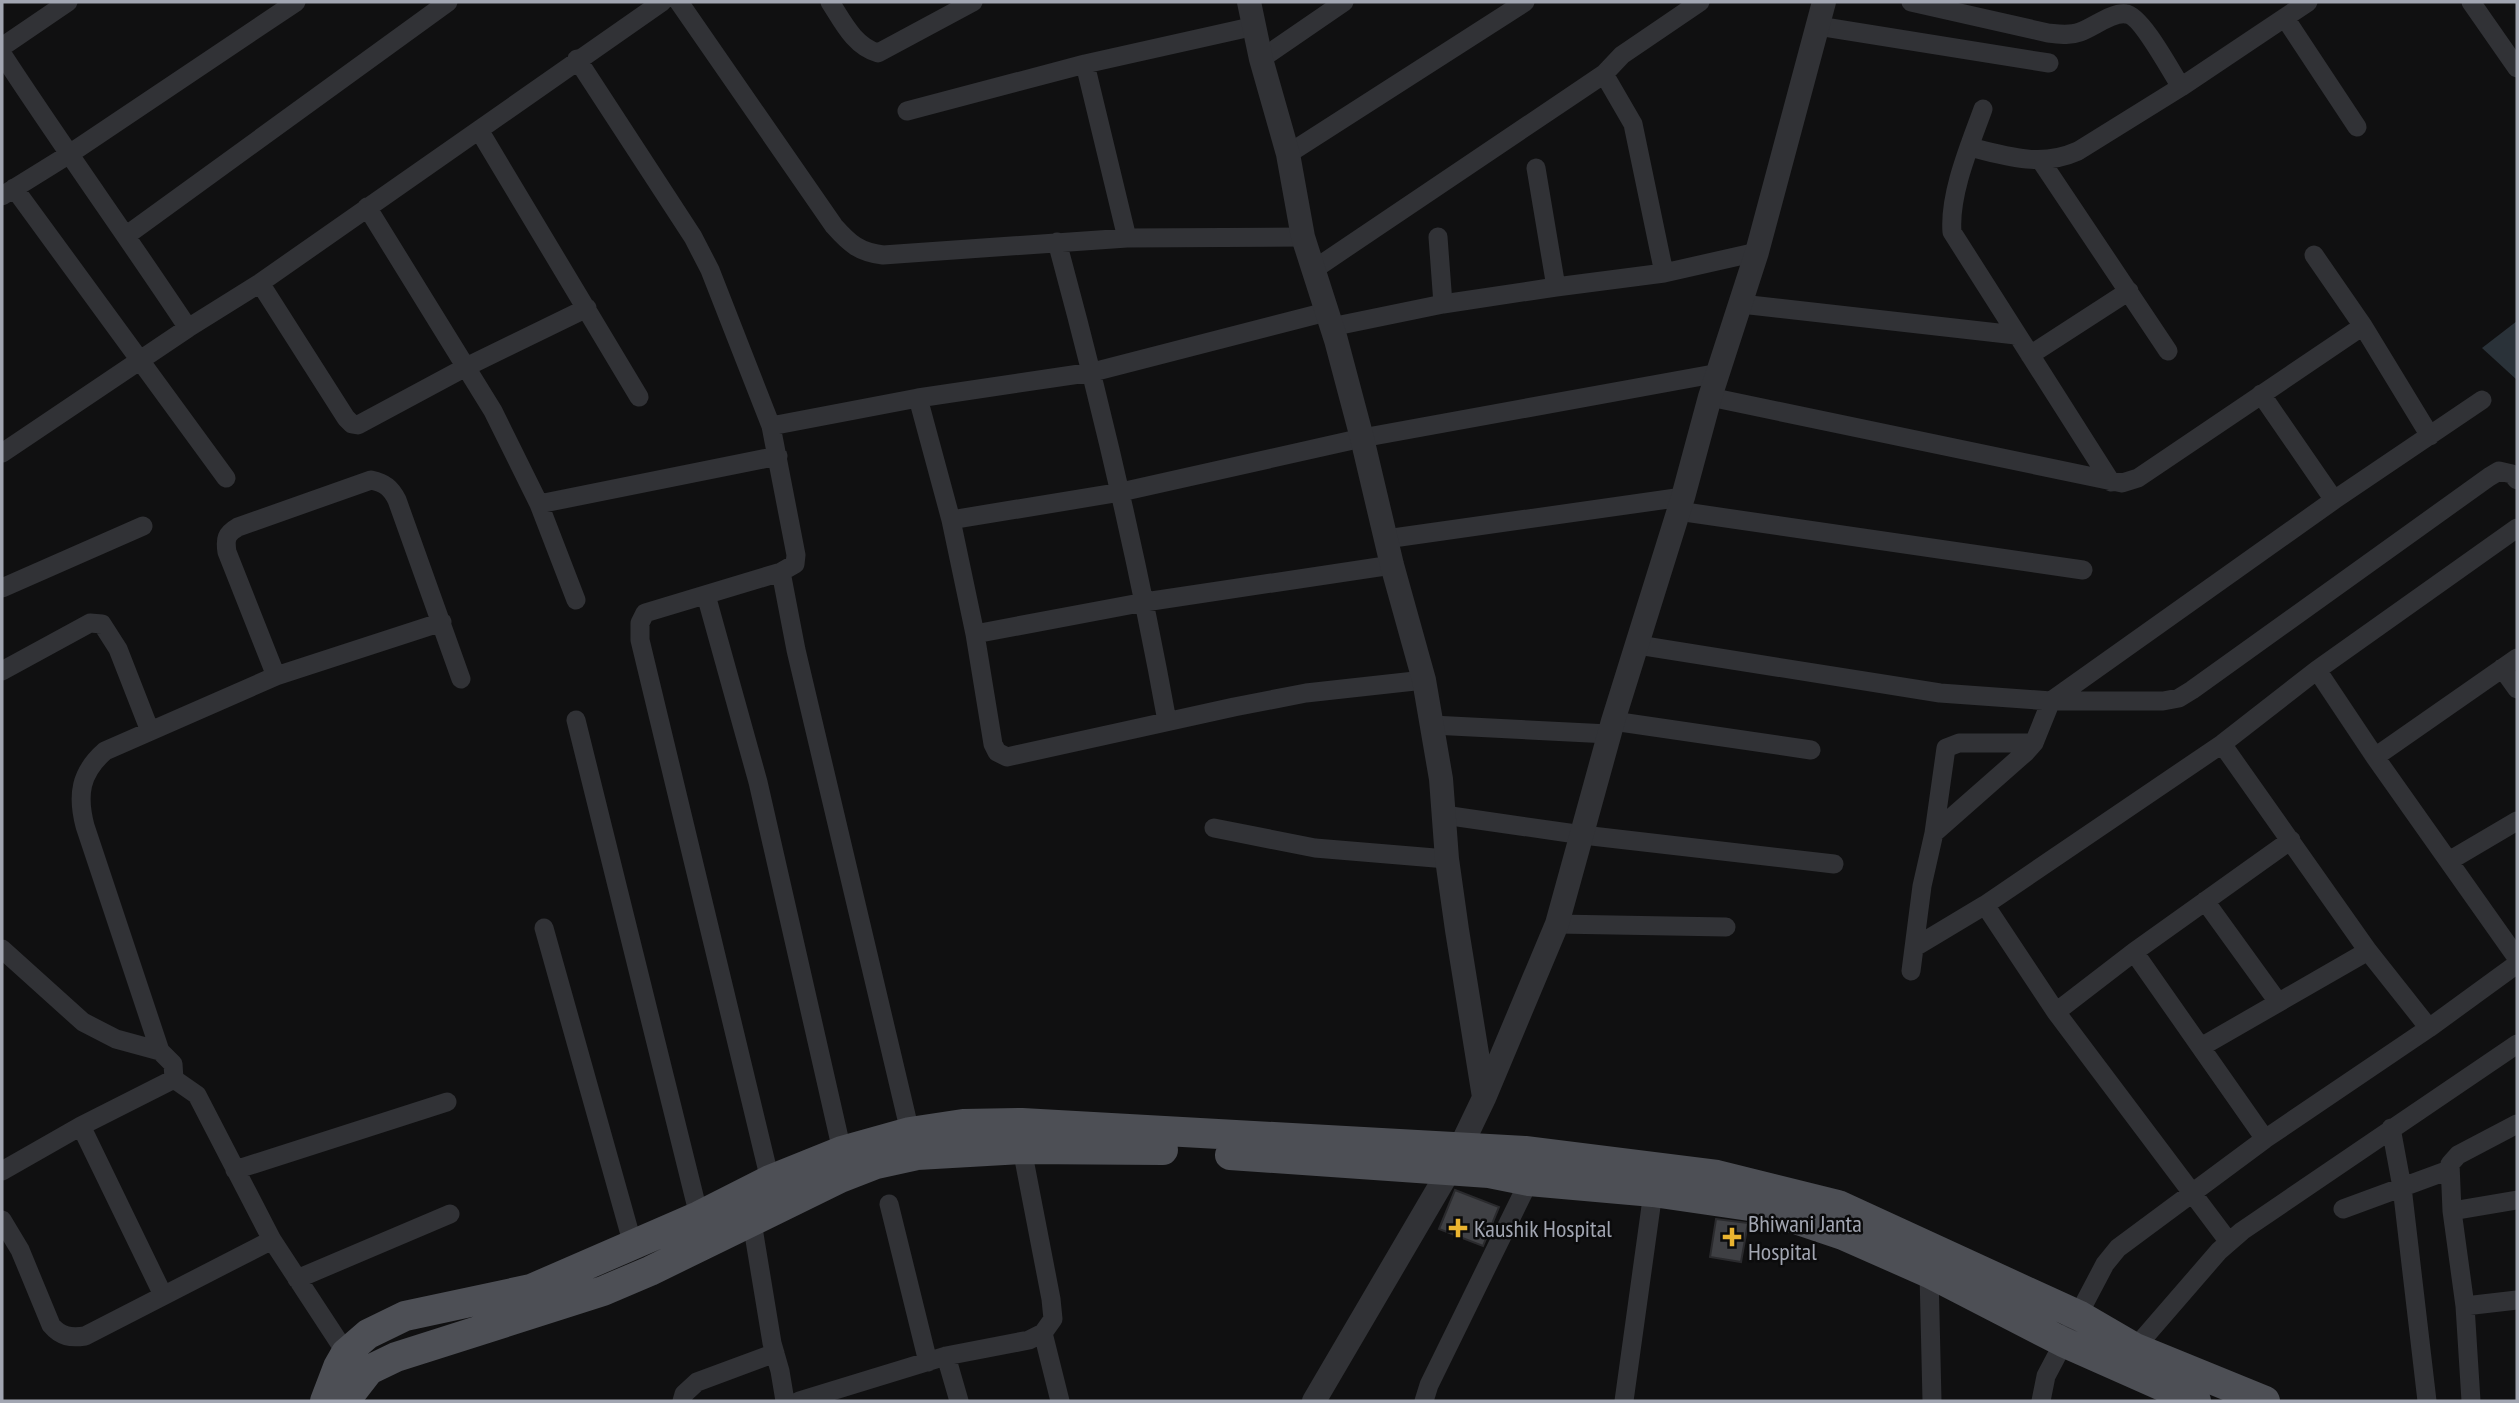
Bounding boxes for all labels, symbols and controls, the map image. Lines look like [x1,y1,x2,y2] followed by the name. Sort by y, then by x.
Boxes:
[1748,1208,1862,1267] place label: Bhiwani Janta Hospital
[1474,1213,1612,1244] place label: Kaushik Hospital
[1448,1218,1468,1238] marker: Kaushik Hospital
[1722,1227,1742,1247] marker: Bhiwani Janta Hospital

